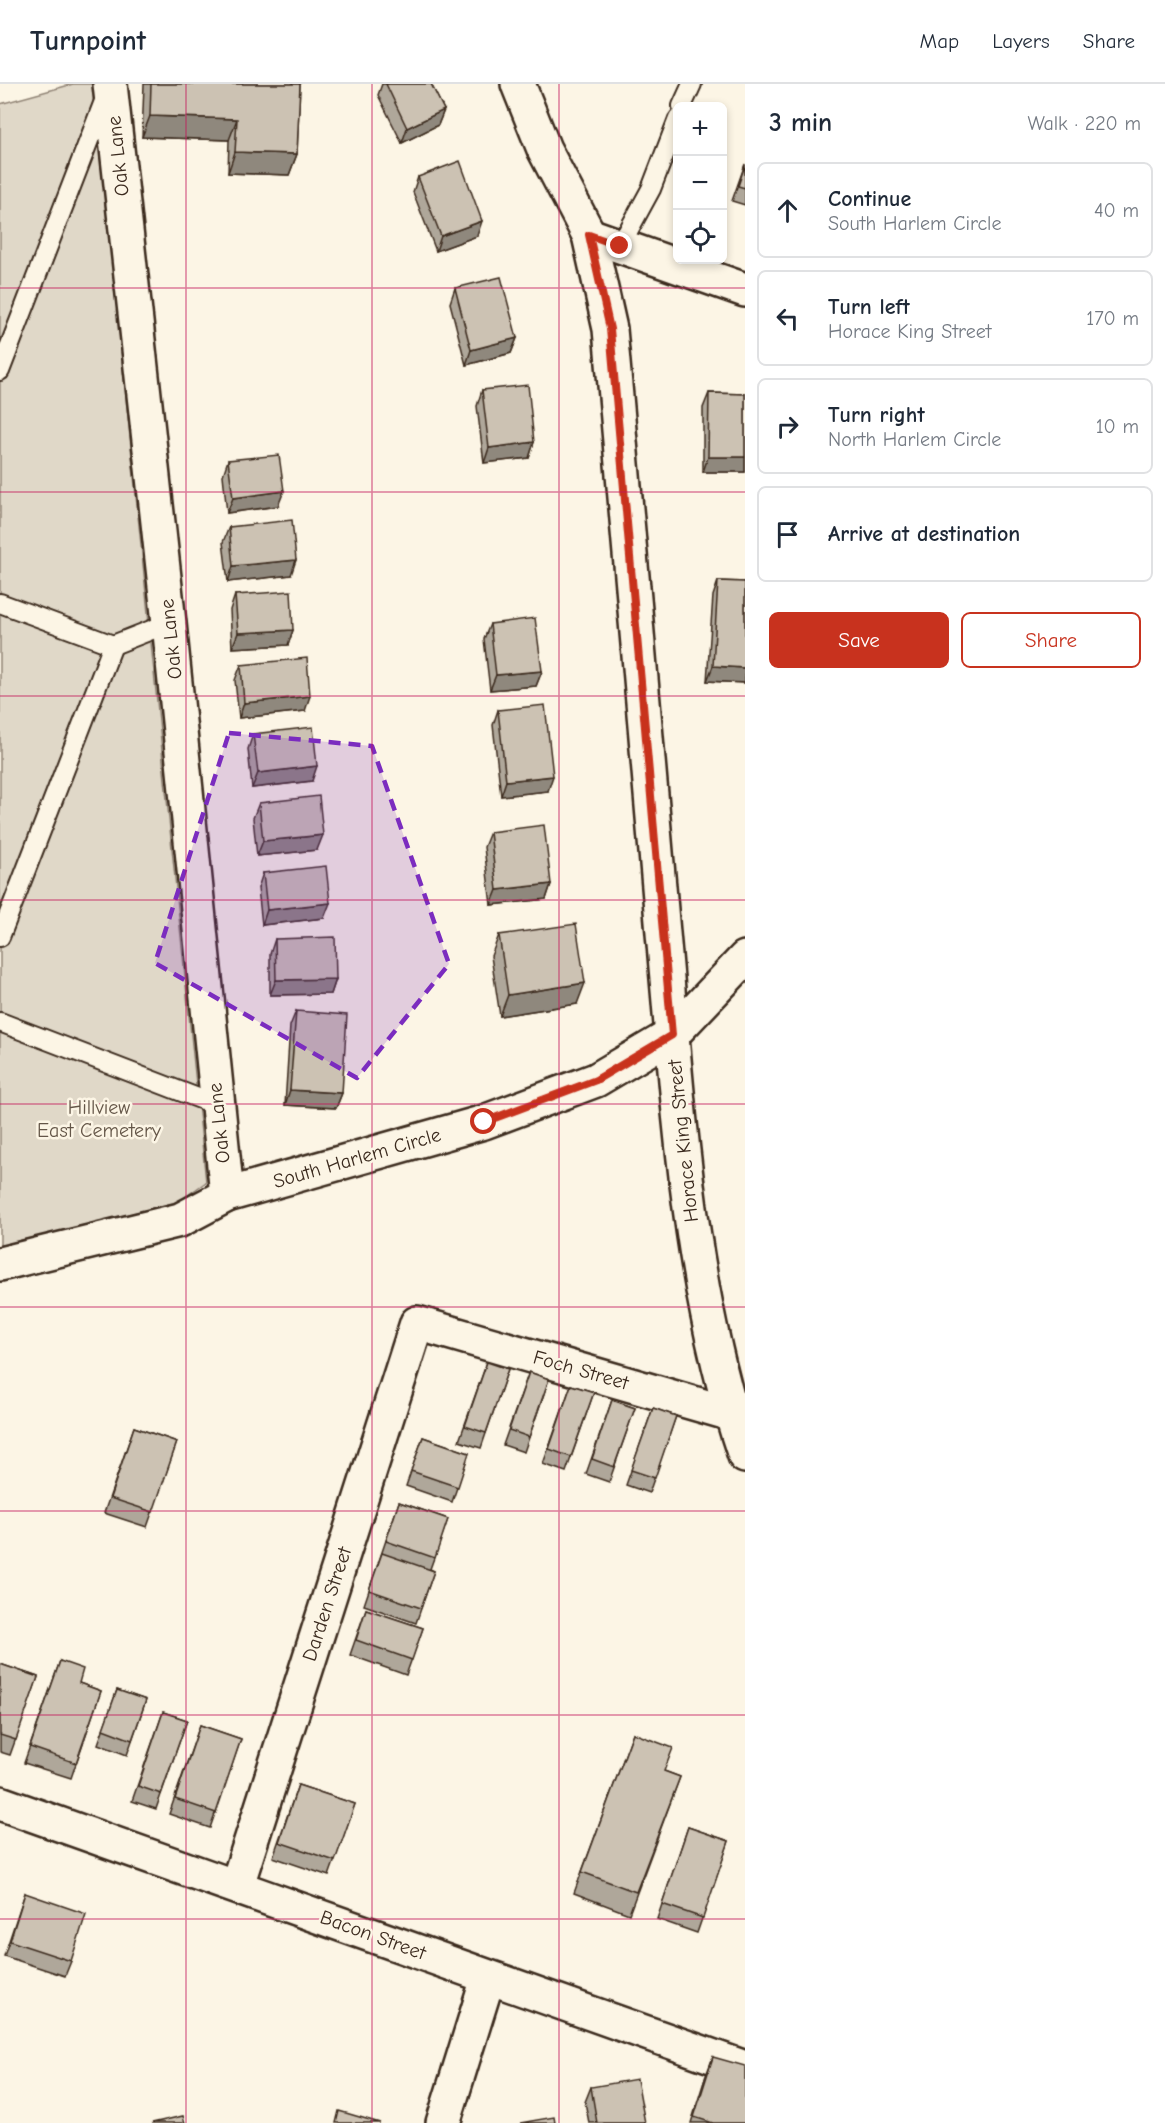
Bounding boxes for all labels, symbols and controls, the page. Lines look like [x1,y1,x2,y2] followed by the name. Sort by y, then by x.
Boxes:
[30,25,146,57] text: Turnpoint
[920,29,959,53] text: Map
[992,29,1050,53] text: Layers
[1083,29,1135,53] text: Share
[673,102,727,264] map controls
[673,102,727,156] button: +
[769,108,832,138] text: 3 min
[1027,112,1141,135] text: Walk · 220 m
[102,115,134,197] street label: Oak Lane
[673,156,727,210] button: −
[828,186,911,212] text: Continue
[771,194,804,227] icon: ahead
[1094,199,1139,222] text: 40 m
[673,210,727,264] button: locate
[828,212,1002,235] text: South Harlem Circle
[606,232,632,258] route end
[828,294,910,320] text: Turn left
[771,302,804,335] icon: left
[1086,307,1139,330] text: 170 m
[828,320,991,343] text: Horace King Street
[828,402,925,428] text: Turn right
[771,410,804,443] icon: right
[1096,415,1139,438] text: 10 m
[828,428,1001,451] text: North Harlem Circle
[771,518,804,551] icon: arrive
[828,521,1020,547] text: Arrive at destination
[155,598,187,680] street label: Oak Lane
[769,612,949,668] button: Save
[961,612,1141,668] button: Share
[663,1057,703,1223] street label: Horace King Street
[203,1082,235,1164] street label: Oak Lane
[37,1096,161,1142] park label: Hillview East Cemetery
[470,1108,496,1134] route start
[270,1123,444,1193] street label: South Harlem Circle
[531,1345,633,1395] street label: Foch Street
[298,1543,357,1664] street label: Darden Street
[317,1905,430,1965] street label: Bacon Street

